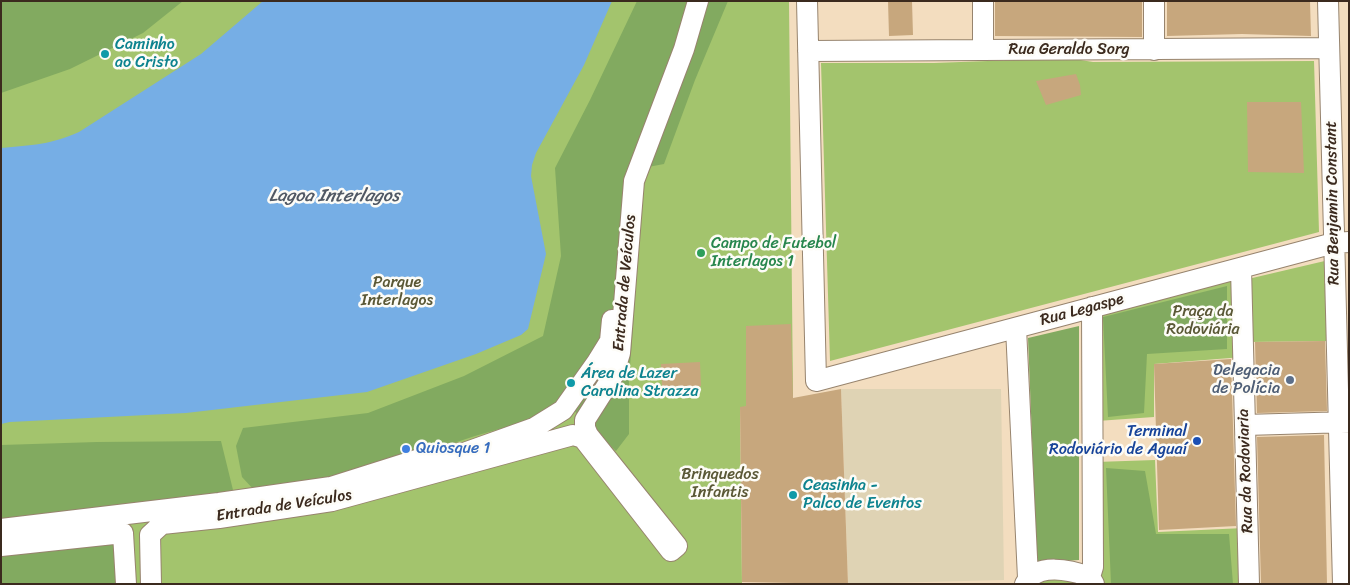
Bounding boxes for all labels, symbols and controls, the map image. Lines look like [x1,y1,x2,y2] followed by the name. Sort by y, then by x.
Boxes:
[115,35,178,73] place label: Caminho ao Cristo
[1008,40,1130,60] street label: Rua Geraldo Sorg
[99,48,111,60] marker: Caminho ao Cristo
[1322,121,1344,285] street label: Rua Benjamin Constant
[269,185,399,207] water label: Lagoa Interlagos
[609,214,641,352] street label: Entrada de Veículos
[711,234,836,272] place label: Campo de Futebol Interlagos 1
[695,247,707,259] marker: Campo de Futebol Interlagos 1
[361,273,433,311] park label: Parque Interlagos
[1038,290,1126,330] street label: Rua Legaspe
[1166,302,1240,340] park label: Praça da Rodoviária
[1212,361,1280,399] place label: Delegacia de Polícia
[581,364,698,402] place label: Área de Lazer Carolina Strazza
[1284,374,1296,386] marker: Delegacia de Polícia
[565,377,577,389] marker: Área de Lazer Carolina Strazza
[1234,409,1258,533] street label: Rua da Rodoviaria
[1049,422,1187,460] place label: Terminal Rodoviário de Aguaí
[1191,435,1203,447] marker: Terminal Rodoviário de Aguaí
[416,439,490,459] place label: Quiosque 1
[400,443,412,455] marker: Quiosque 1
[681,465,759,503] park label: Brinquedos Infantis
[803,476,921,514] place label: Ceasinha - Palco de Eventos
[215,486,353,526] street label: Entrada de Veículos
[787,489,799,501] marker: Ceasinha - Palco de Eventos

